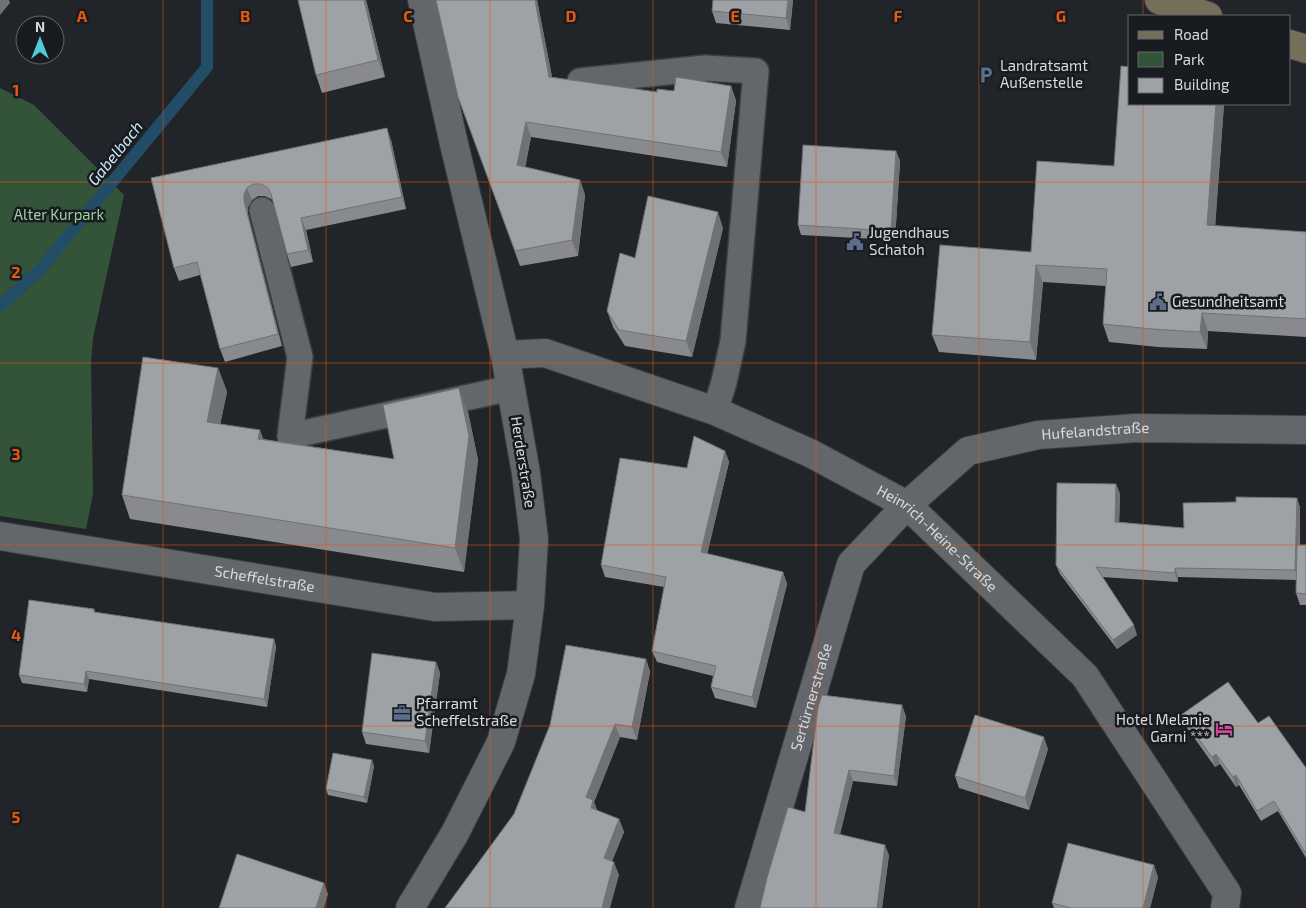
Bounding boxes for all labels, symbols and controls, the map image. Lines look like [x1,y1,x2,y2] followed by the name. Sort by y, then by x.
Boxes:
[77,6,88,25] text: A
[240,6,250,25] text: B
[403,6,413,25] text: C
[566,6,577,25] text: D
[730,6,740,25] text: E
[894,6,903,25] text: F
[1056,6,1066,25] text: G
[15,15,65,65] north arrow
[1128,15,1291,105] legend
[35,18,45,35] text: N
[1174,25,1209,43] text: Road
[1174,50,1205,68] text: Park
[1000,56,1088,91] place label: Landratsamt Außenstelle
[976,65,996,85] parking icon: Landratsamt Außenstelle
[1174,75,1230,93] text: Building
[13,80,19,99] text: 1
[83,117,146,189] water label: Gabelbach
[14,205,105,223] park label: Alter Kurpark
[869,223,949,258] place label: Jugendhaus Schatoh
[845,232,865,252] public building icon: Jugendhaus Schatoh
[11,262,21,281] text: 2
[1148,292,1168,312] public building icon: Gesundheitsamt
[1172,292,1284,310] place label: Gesundheitsamt
[508,415,540,509] street label: Herderstraße
[1041,418,1150,443] street label: Hufelandstraße
[11,444,21,463] text: 3
[874,481,1002,595] street label: Heinrich-Heine-Straße
[213,561,316,595] street label: Scheffelstraße
[11,625,21,644] text: 4
[786,641,835,753] street label: Sertürnerstraße
[416,694,517,729] place label: Pfarramt Scheffelstraße
[392,703,412,723] office icon: Pfarramt Scheffelstraße
[1116,710,1210,745] place label: Hotel Melanie Garni ***
[1214,719,1234,739] hotel icon: Hotel Melanie Garni ***
[12,807,21,826] text: 5

